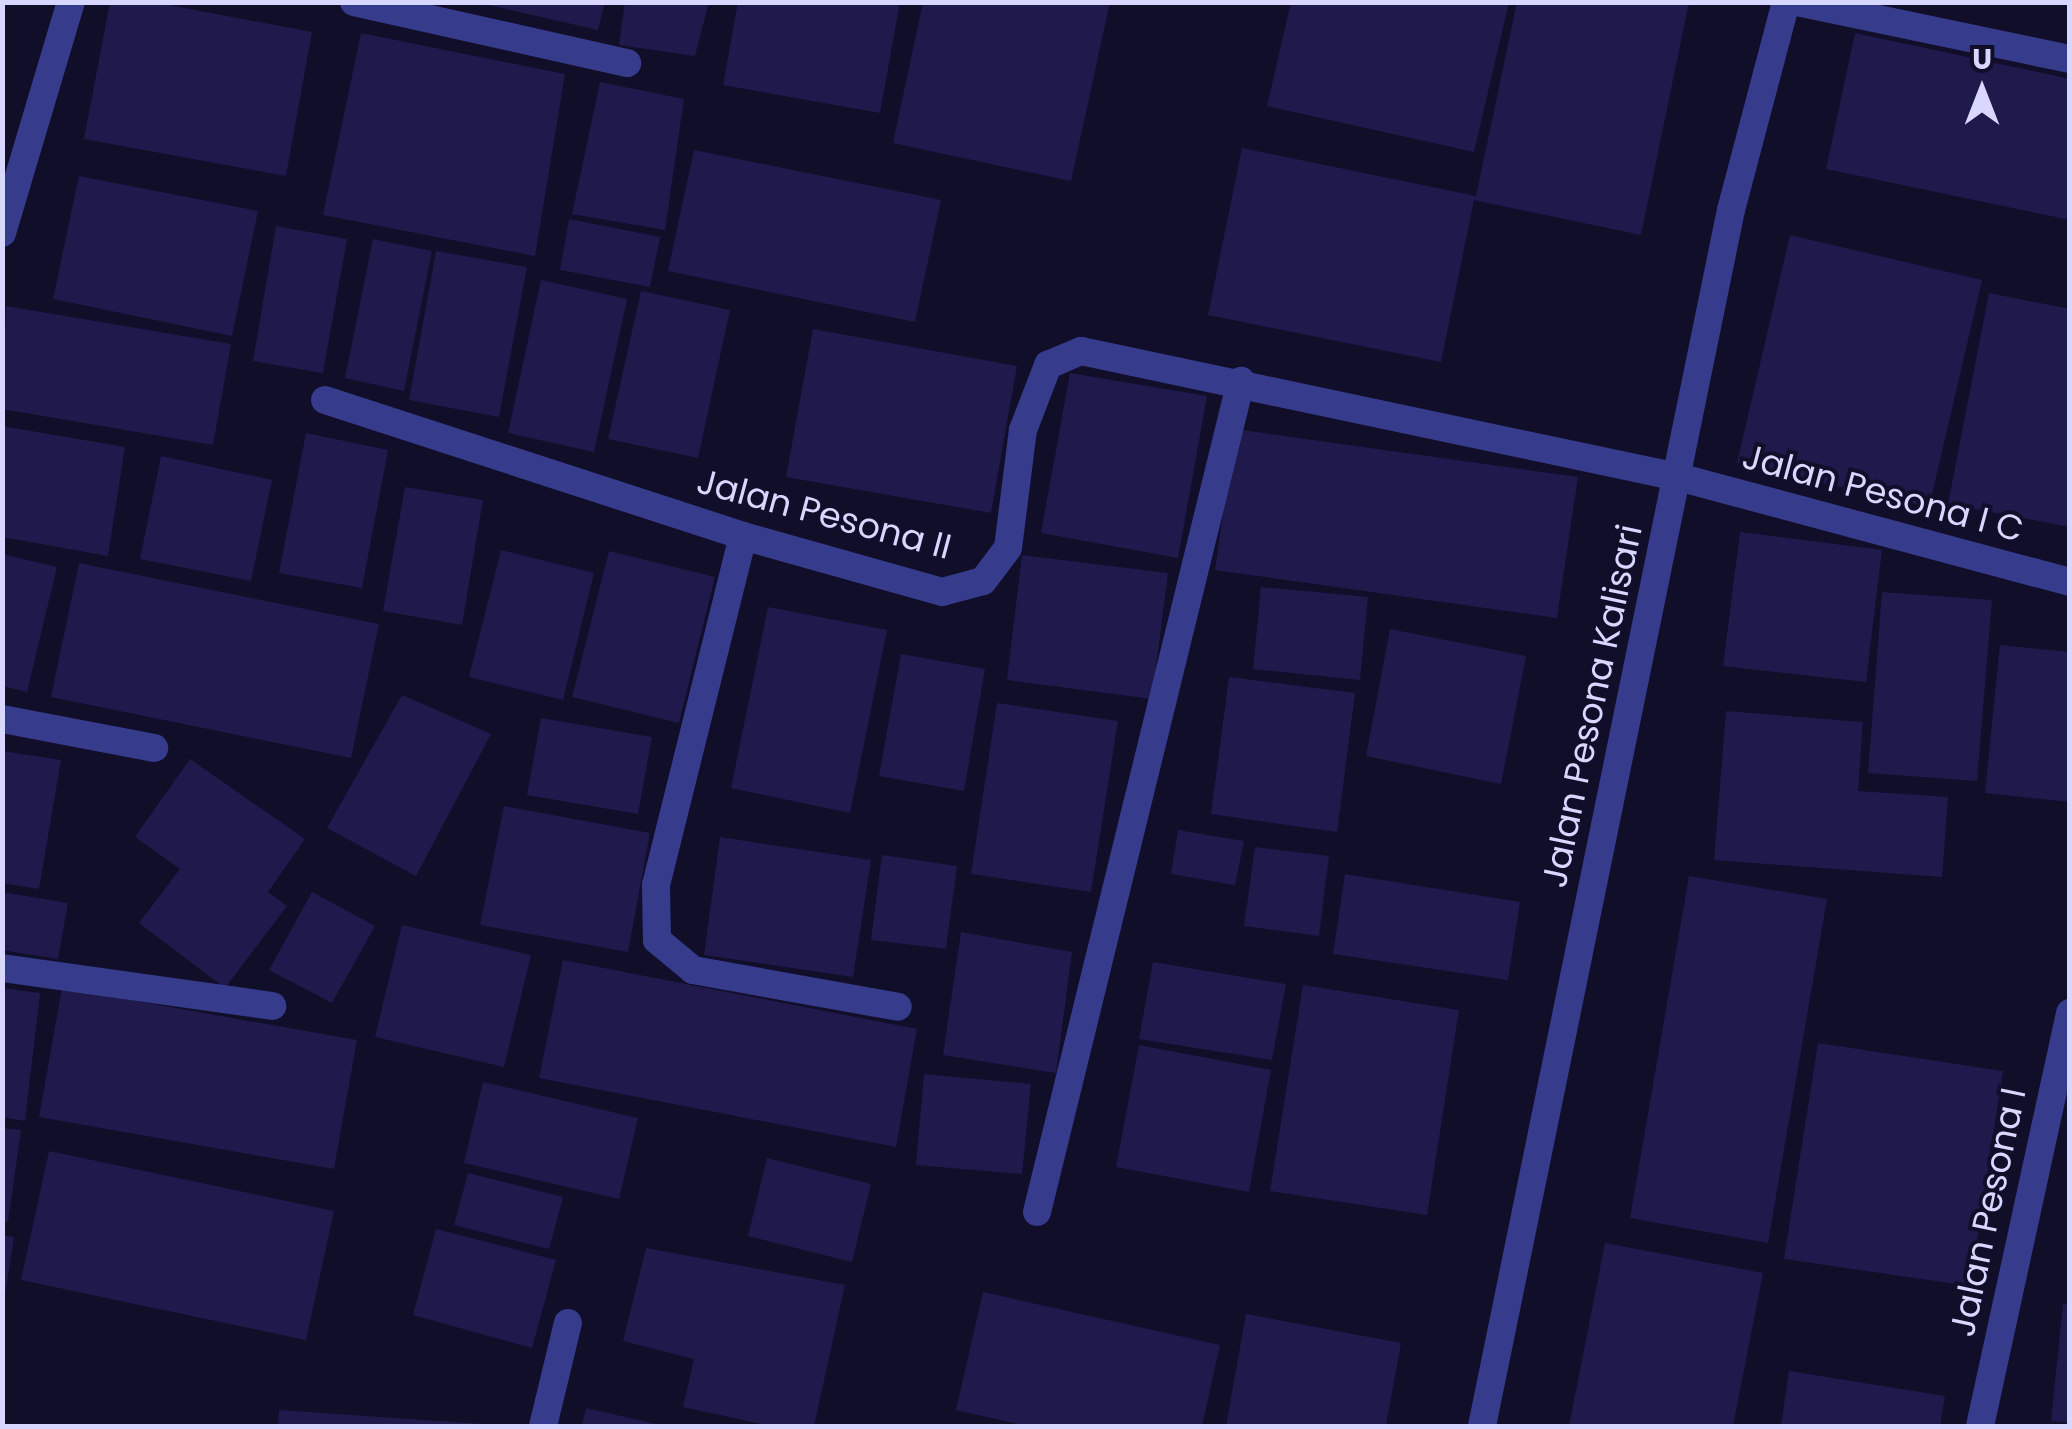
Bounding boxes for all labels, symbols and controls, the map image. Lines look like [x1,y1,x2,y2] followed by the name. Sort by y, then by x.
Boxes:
[1932,40,2032,140] north arrow
[1972,40,1992,79] text: U
[1738,435,2028,551] street label: Jalan Pesona I C
[692,460,956,568] street label: Jalan Pesona II
[1533,521,1651,891] street label: Jalan Pesona Kalisari
[1941,1084,2035,1340] street label: Jalan Pesona I

